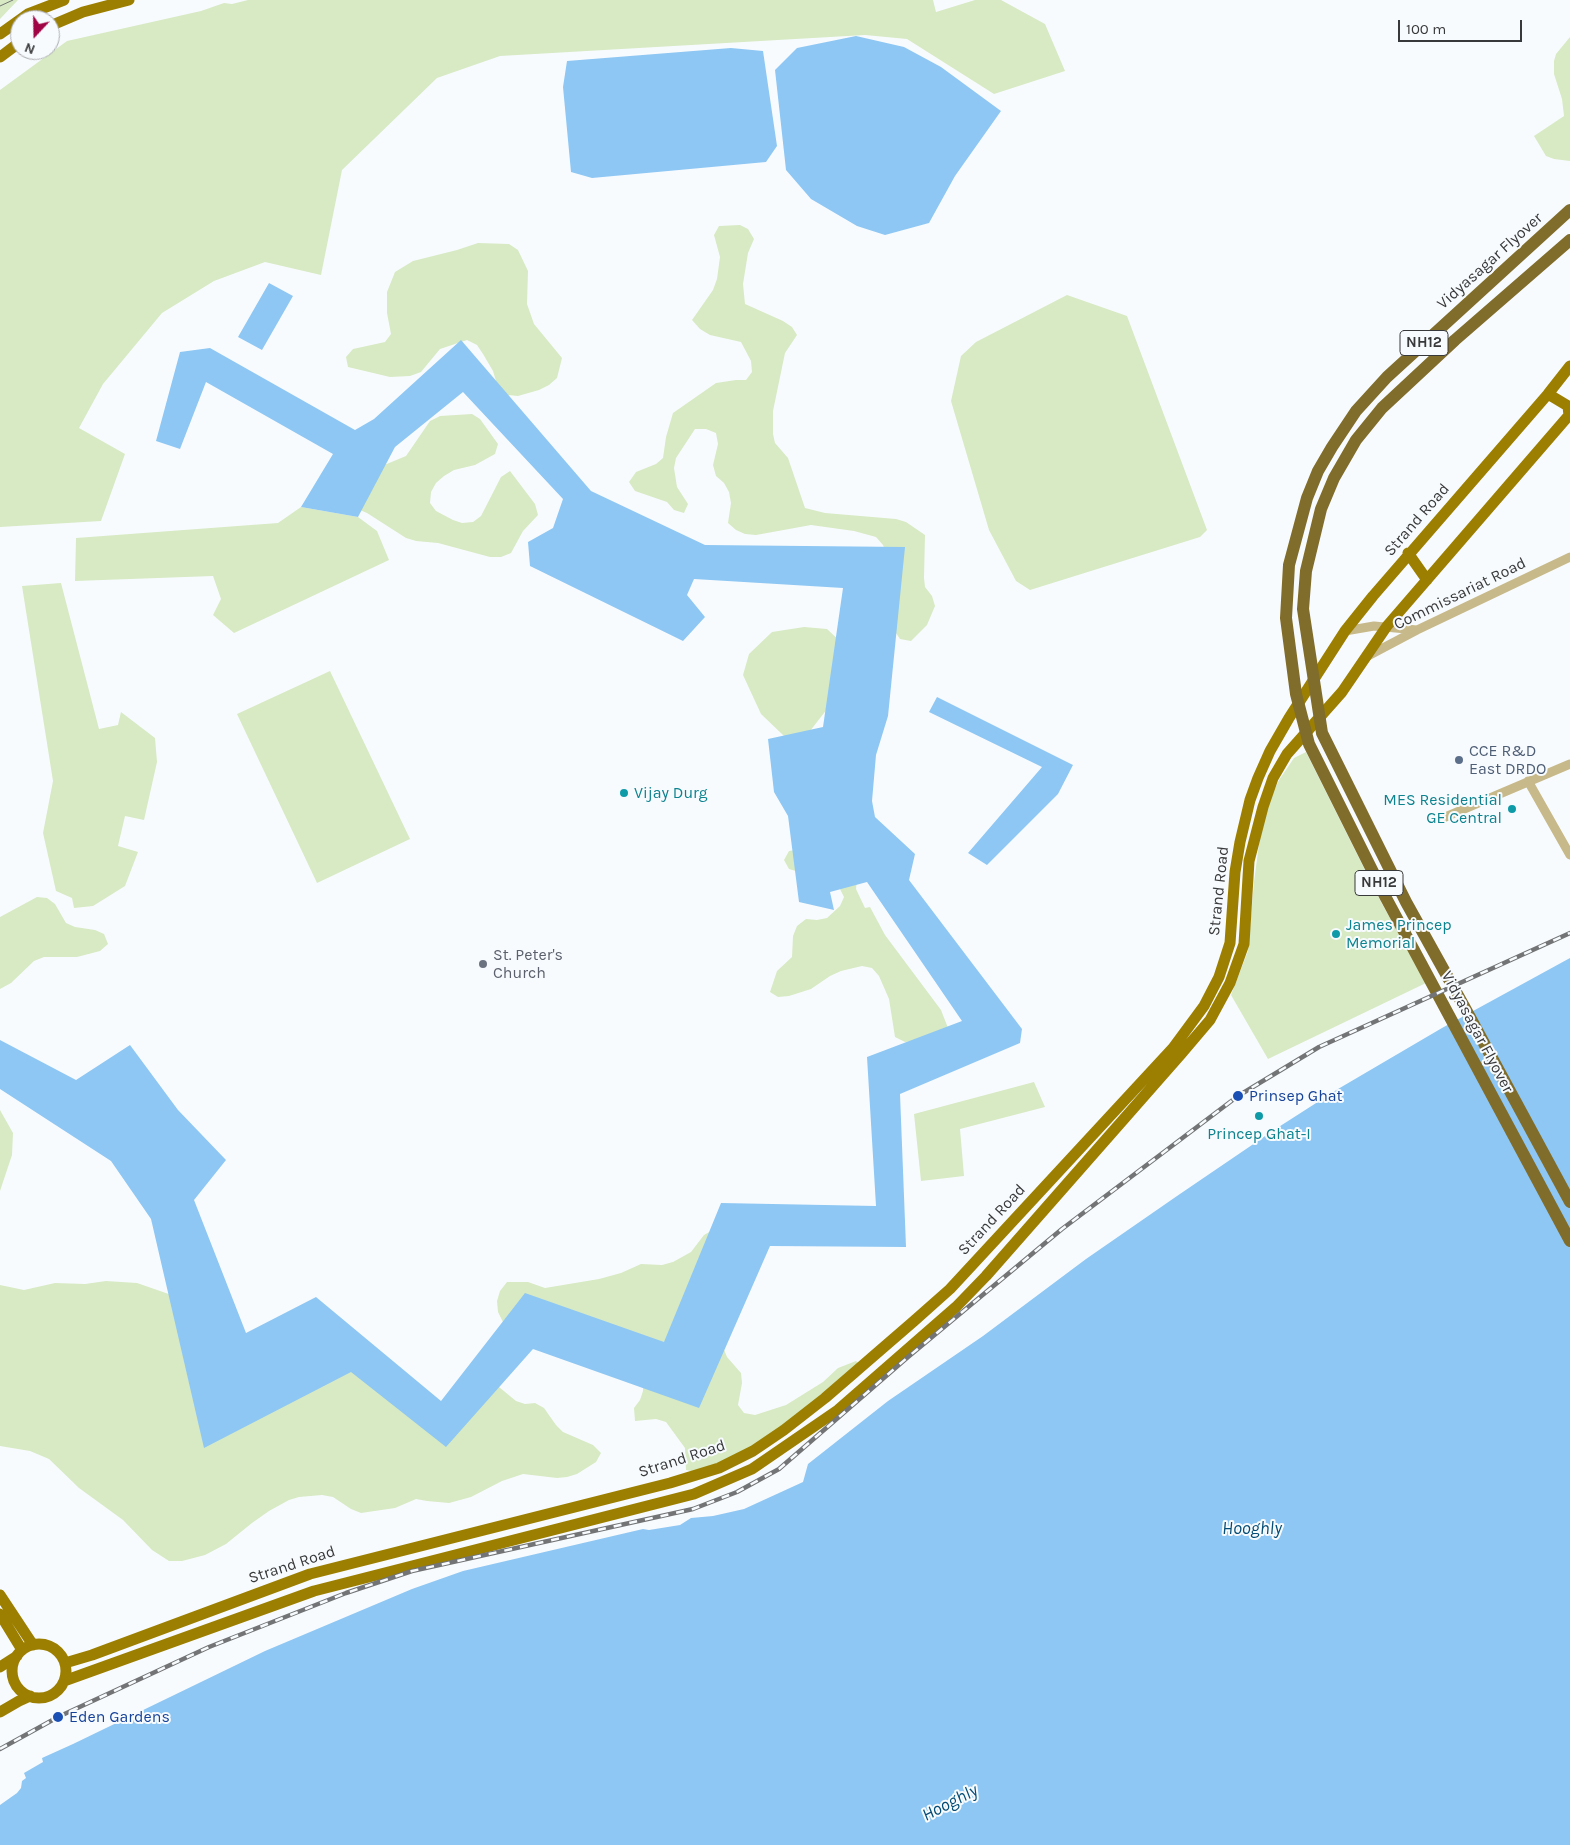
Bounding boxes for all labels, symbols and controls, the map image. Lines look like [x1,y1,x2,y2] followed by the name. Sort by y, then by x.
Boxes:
[10,10,60,60] north arrow
[1400,10,1524,42] scale bar
[1406,20,1446,38] text: 100 m
[22,39,38,58] text: N
[1433,209,1547,313] street label: Vidyasagar Flyover
[1400,330,1448,356] road number: NH12
[1380,480,1454,560] street label: Strand Road
[1391,554,1529,634] street label: Commissariat Road
[1469,741,1546,779] place label: CCE R&D East DRDO
[1453,754,1465,766] marker: CCE R&D East DRDO
[634,783,708,803] place label: Vijay Durg
[618,787,630,799] marker: Vijay Durg
[1383,790,1502,828] place label: MES Residential GE Central
[1506,803,1518,815] marker: MES Residential GE Central
[1205,845,1233,937] street label: Strand Road
[1355,870,1403,896] road number: NH12
[1346,915,1452,953] place label: James Princep Memorial
[1330,928,1342,940] marker: James Princep Memorial
[493,945,563,983] place label: St. Peter's Church
[477,958,489,970] marker: St. Peter's Church
[1437,968,1517,1096] street label: Vidyasagar Flyover
[1249,1086,1343,1106] place label: Prinsep Ghat
[1231,1089,1245,1103] marker: Prinsep Ghat
[1253,1110,1265,1122] marker: Princep Ghat-I
[1207,1124,1311,1144] place label: Princep Ghat-I
[954,1181,1030,1259] street label: Strand Road
[636,1436,728,1482] street label: Strand Road
[1222,1518,1282,1540] water label: Hooghly
[246,1542,338,1588] street label: Strand Road
[69,1707,170,1727] place label: Eden Gardens
[51,1710,65,1724] marker: Eden Gardens
[918,1780,982,1826] water label: Hooghly

